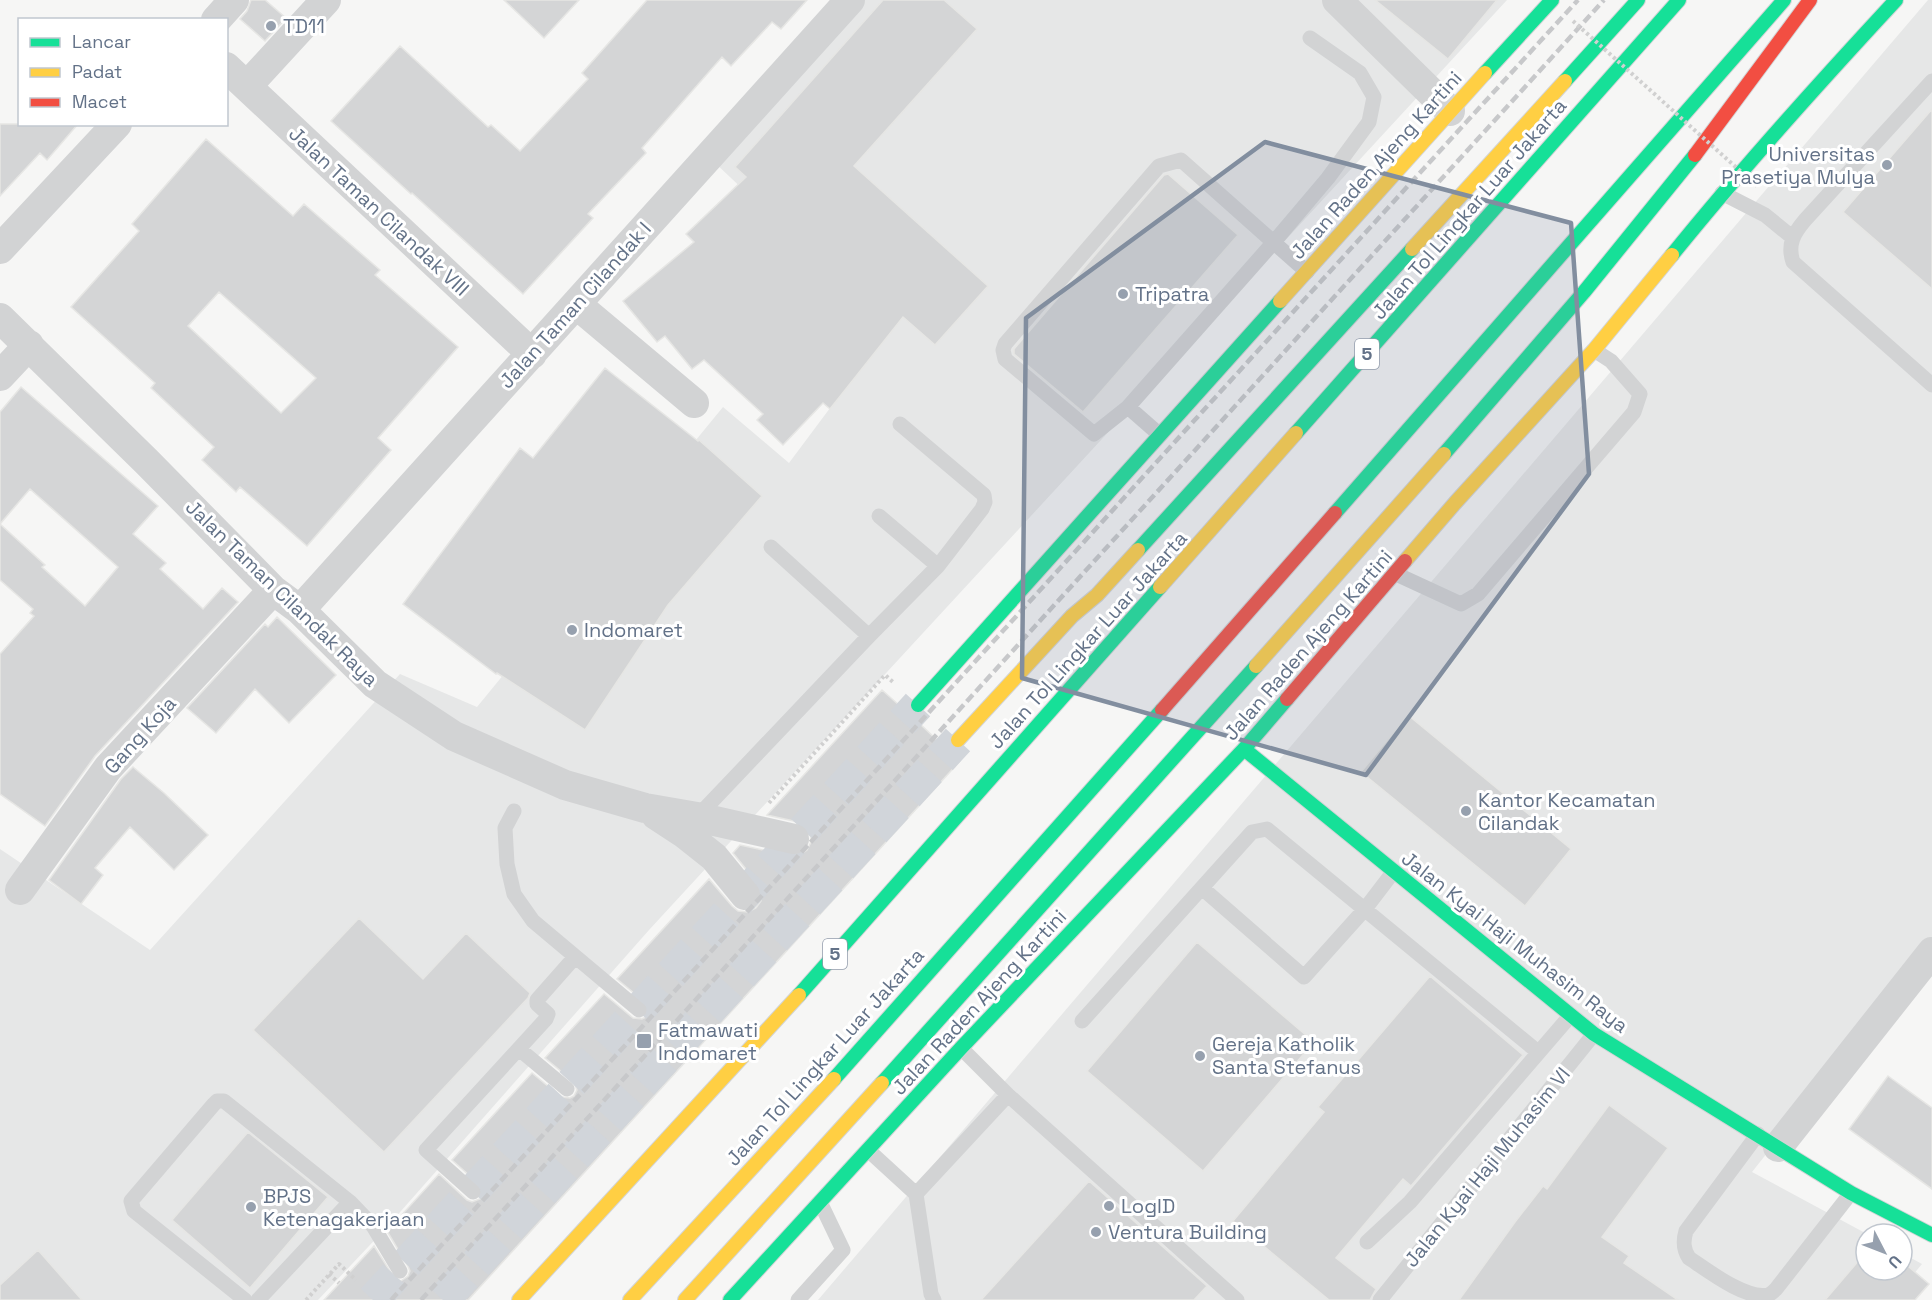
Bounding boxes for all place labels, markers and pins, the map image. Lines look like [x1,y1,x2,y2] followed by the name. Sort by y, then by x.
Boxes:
[283,13,325,39] place label: TD11
[264,19,278,33] marker: TD11
[1721,141,1875,190] place label: Universitas Prasetiya Mulya
[1880,158,1894,172] marker: Universitas Prasetiya Mulya
[1135,281,1209,307] place label: Tripatra
[1116,287,1130,301] marker: Tripatra
[584,617,683,643] place label: Indomaret
[565,623,579,637] marker: Indomaret
[1478,787,1656,836] place label: Kantor Kecamatan Cilandak
[1459,804,1473,818] marker: Kantor Kecamatan Cilandak
[658,1017,758,1066] place label: Fatmawati Indomaret
[1212,1031,1361,1080] place label: Gereja Katholik Santa Stefanus
[635,1032,653,1050] marker: Fatmawati Indomaret
[1193,1049,1207,1063] marker: Gereja Katholik Santa Stefanus
[263,1183,425,1232] place label: BPJS Ketenagakerjaan
[1121,1193,1175,1219] place label: LogID
[1102,1199,1116,1213] marker: LogID
[244,1200,258,1214] marker: BPJS Ketenagakerjaan
[1108,1219,1267,1245] place label: Ventura Building
[1089,1225,1103,1239] marker: Ventura Building

